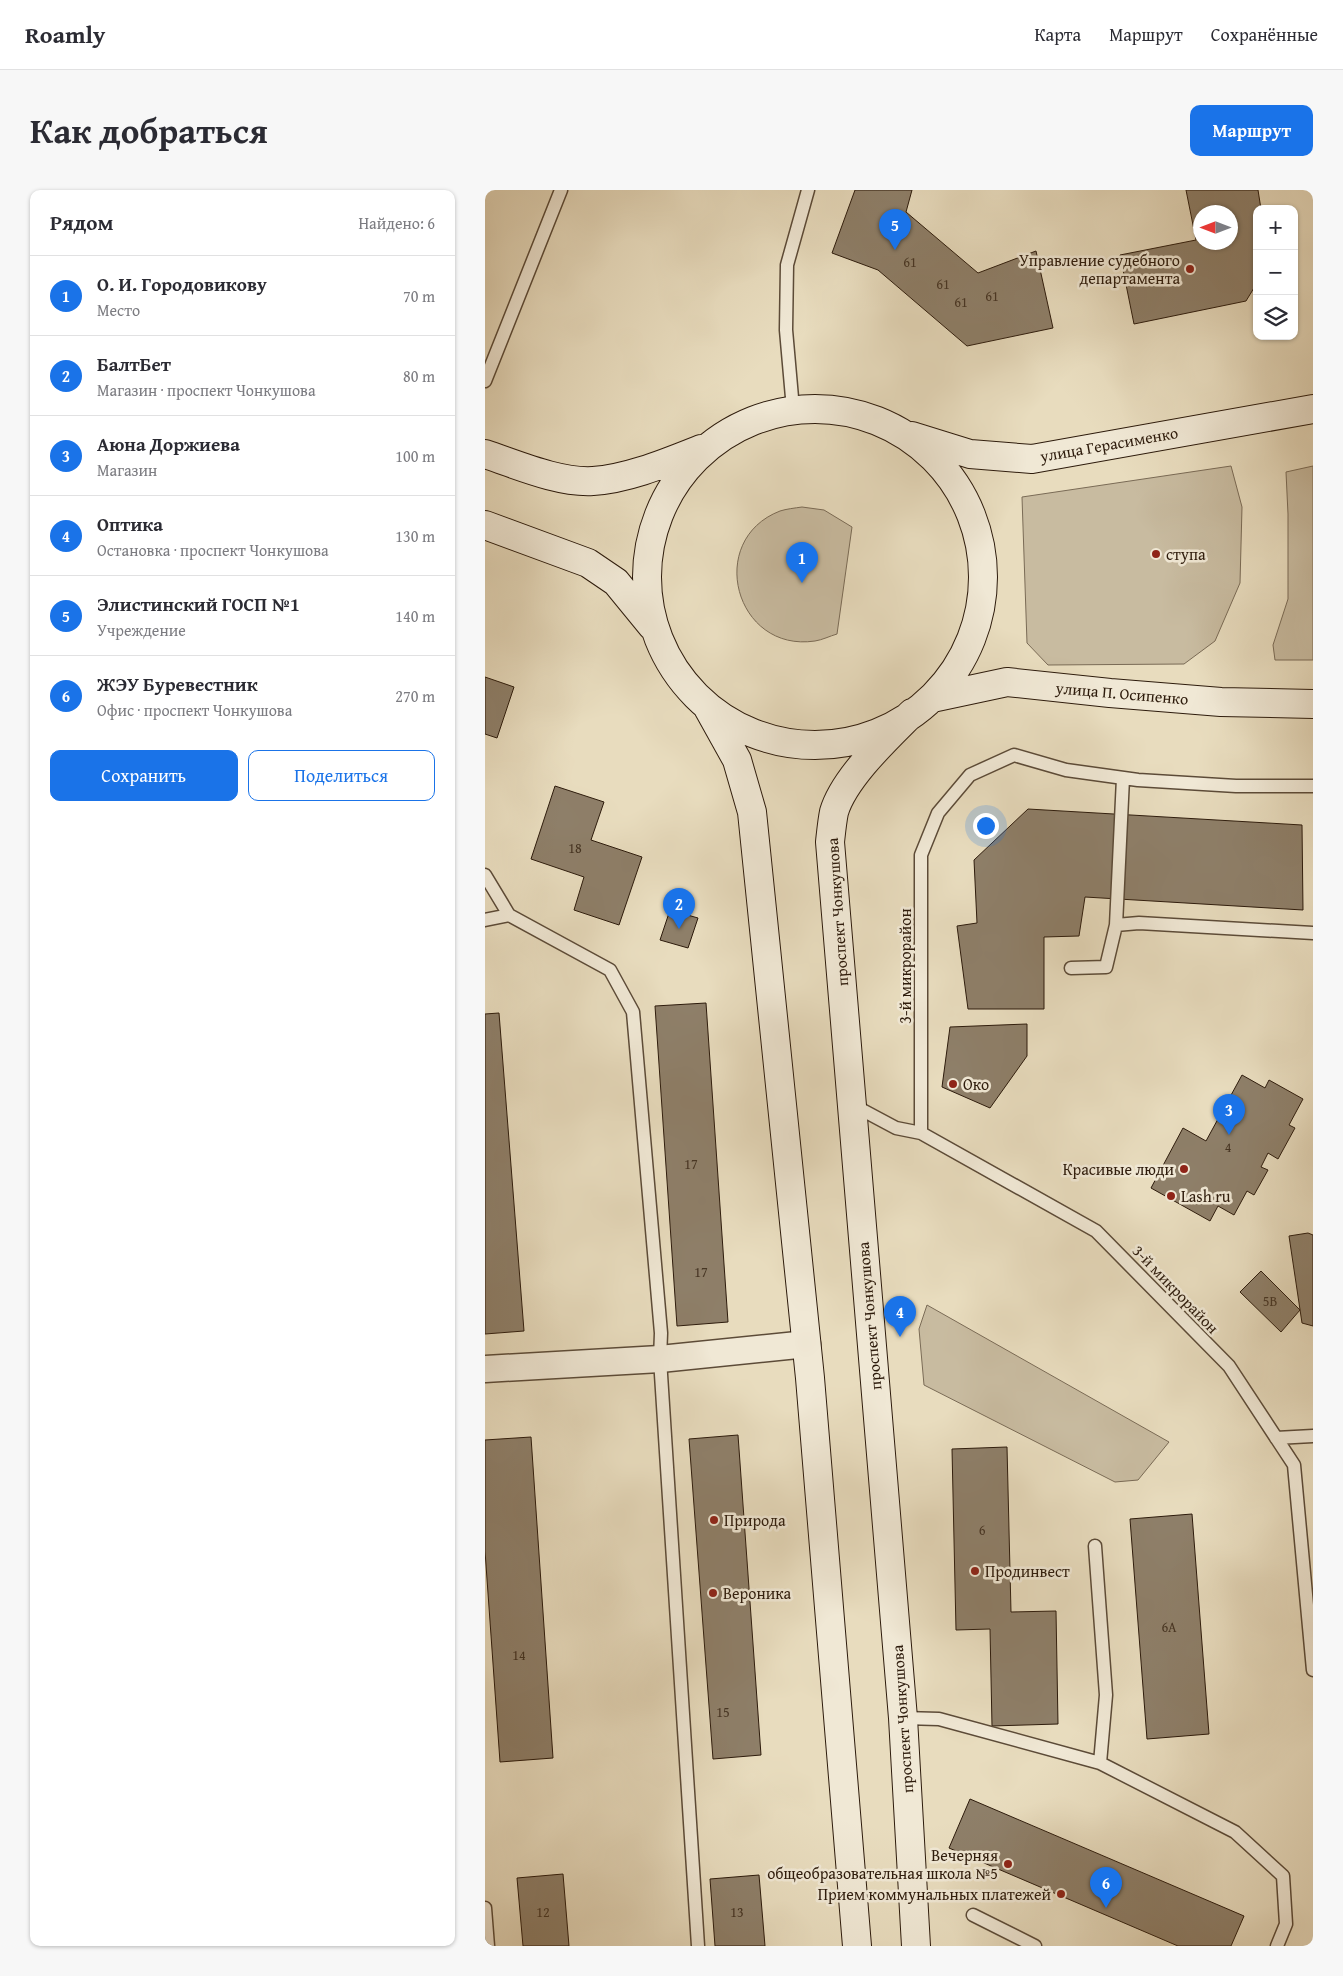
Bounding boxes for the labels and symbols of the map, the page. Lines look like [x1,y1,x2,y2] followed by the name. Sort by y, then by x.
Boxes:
[1193,205,1238,250] north arrow
[879,209,911,250] pin: 5
[1019,248,1180,290] place label: Управление судебного департамента
[903,252,917,272] house number: 61
[1184,263,1196,275] marker: Управление судебного департамента
[936,274,950,294] house number: 61
[985,286,999,306] house number: 61
[954,292,968,312] house number: 61
[1037,420,1180,468] street label: улица Герасименко
[786,542,818,583] pin: 1
[1166,542,1206,566] place label: ступа
[1150,548,1162,560] marker: ступа
[1054,675,1189,711] street label: улица П. Осипенко
[973,813,999,839] your location
[820,837,854,987] street label: проспект Чонкушова
[568,838,582,858] house number: 18
[663,888,695,929] pin: 2
[893,908,917,1024] street label: 3-й микрорайон
[963,1072,989,1096] place label: Око
[947,1078,959,1090] marker: Око
[1213,1094,1245,1135] pin: 3
[1225,1137,1232,1157] house number: 4
[684,1154,698,1174] house number: 17
[1063,1157,1174,1181] place label: Красивые люди
[1178,1163,1190,1175] marker: Красивые люди
[1181,1184,1231,1208] place label: Lash ru
[1165,1190,1177,1202] marker: Lash ru
[1127,1239,1225,1339] street label: 3-й микрорайон
[851,1241,887,1391] street label: проспект Чонкушова
[694,1262,708,1282] house number: 17
[1263,1291,1277,1311] house number: 5В
[884,1296,916,1337] pin: 4
[724,1508,786,1532] place label: Природа
[708,1514,720,1526] marker: Природа
[979,1520,986,1540] house number: 6
[985,1559,1070,1583] place label: Продинвест
[969,1565,981,1577] marker: Продинвест
[723,1581,792,1605] place label: Вероника
[707,1587,719,1599] marker: Вероника
[1161,1617,1177,1637] house number: 6А
[885,1644,919,1794] street label: проспект Чонкушова
[512,1645,526,1665] house number: 14
[716,1702,730,1722] house number: 15
[767,1843,998,1885] place label: Вечерняя общеобразовательная школа №5
[1002,1858,1014,1870] marker: Вечерняя общеобразовательная школа №5
[1090,1867,1122,1908] pin: 6
[818,1882,1051,1906] place label: Прием коммунальных платежей
[1055,1888,1067,1900] marker: Прием коммунальных платежей
[536,1902,550,1922] house number: 12
[730,1902,744,1922] house number: 13

